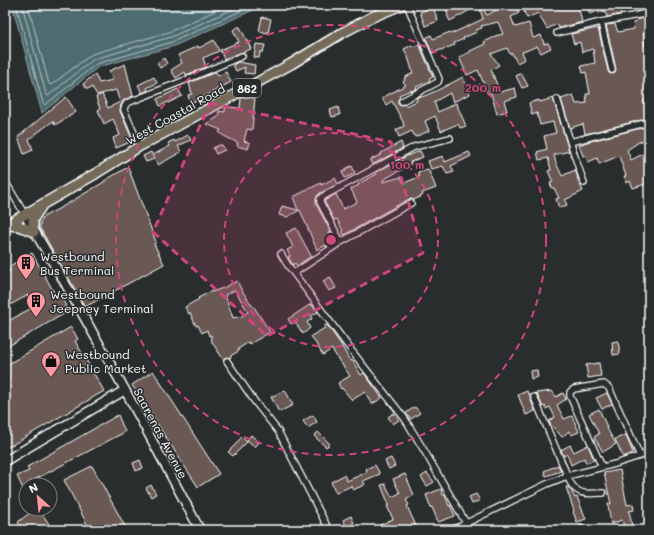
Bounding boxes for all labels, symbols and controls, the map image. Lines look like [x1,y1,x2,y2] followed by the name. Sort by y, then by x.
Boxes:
[233,79,261,97] road number: 862
[465,79,501,95] text: 200 m
[122,80,228,148] street label: West Coastal Road
[390,156,424,172] text: 100 m
[324,233,338,247] centre of rings
[40,248,114,278] place label: Westbound Bus Terminal
[15,252,37,280] building icon: Westbound Bus Terminal
[50,286,154,316] place label: Westbound Jeepney Terminal
[25,290,47,318] building icon: Westbound Jeepney Terminal
[65,346,146,376] place label: Westbound Public Market
[40,350,62,378] shop icon: Westbound Public Market
[130,385,192,481] street label: Saarenas Avenue
[18,477,58,517] north arrow
[26,479,40,496] text: N

